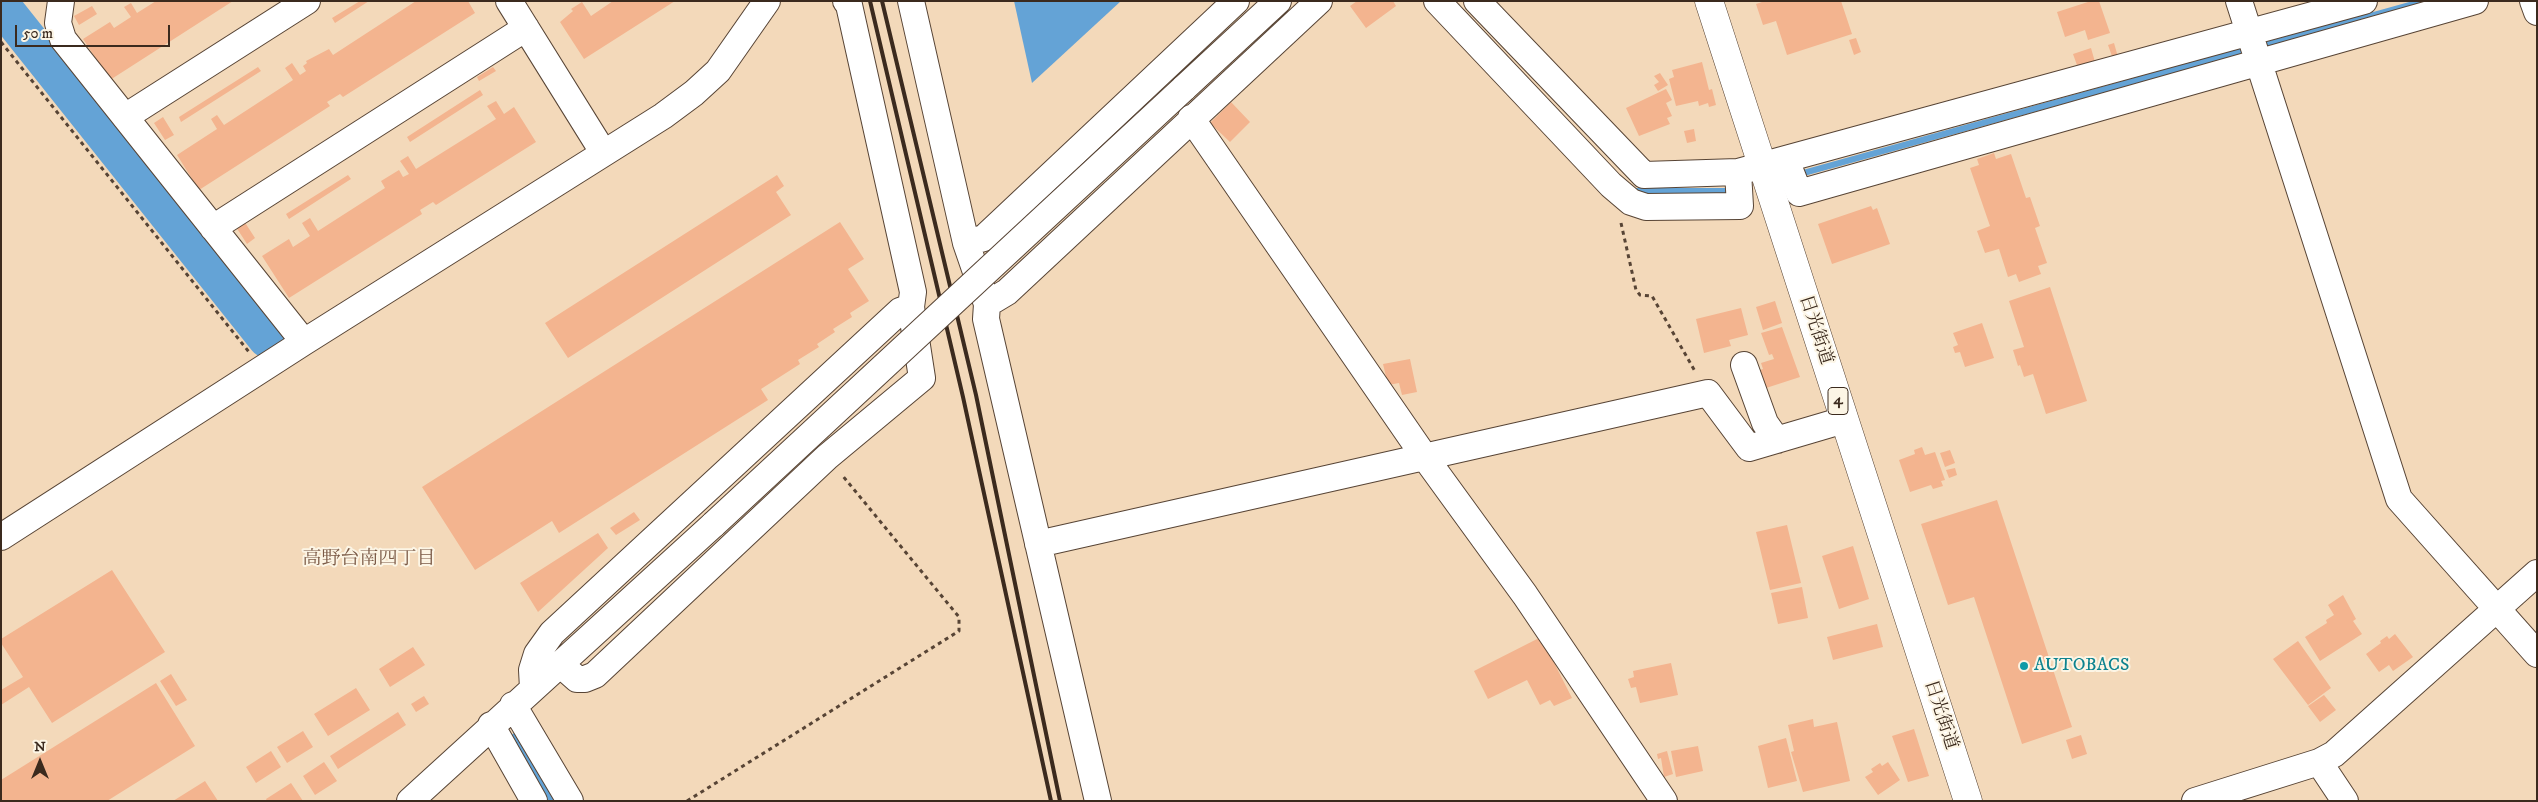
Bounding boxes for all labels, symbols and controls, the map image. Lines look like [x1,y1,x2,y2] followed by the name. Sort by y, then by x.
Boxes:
[18,15,172,47] scale bar
[23,24,53,43] text: 50 m
[1794,292,1836,368] street label: 日光街道
[1828,388,1848,414] road number: 4
[303,549,435,571] district label: 高野台南四丁目
[2034,655,2129,677] place label: AUTOBACS
[2018,660,2030,672] marker: AUTOBACS
[1919,677,1961,753] street label: 日光街道
[15,737,65,787] north arrow
[34,738,46,756] text: N

